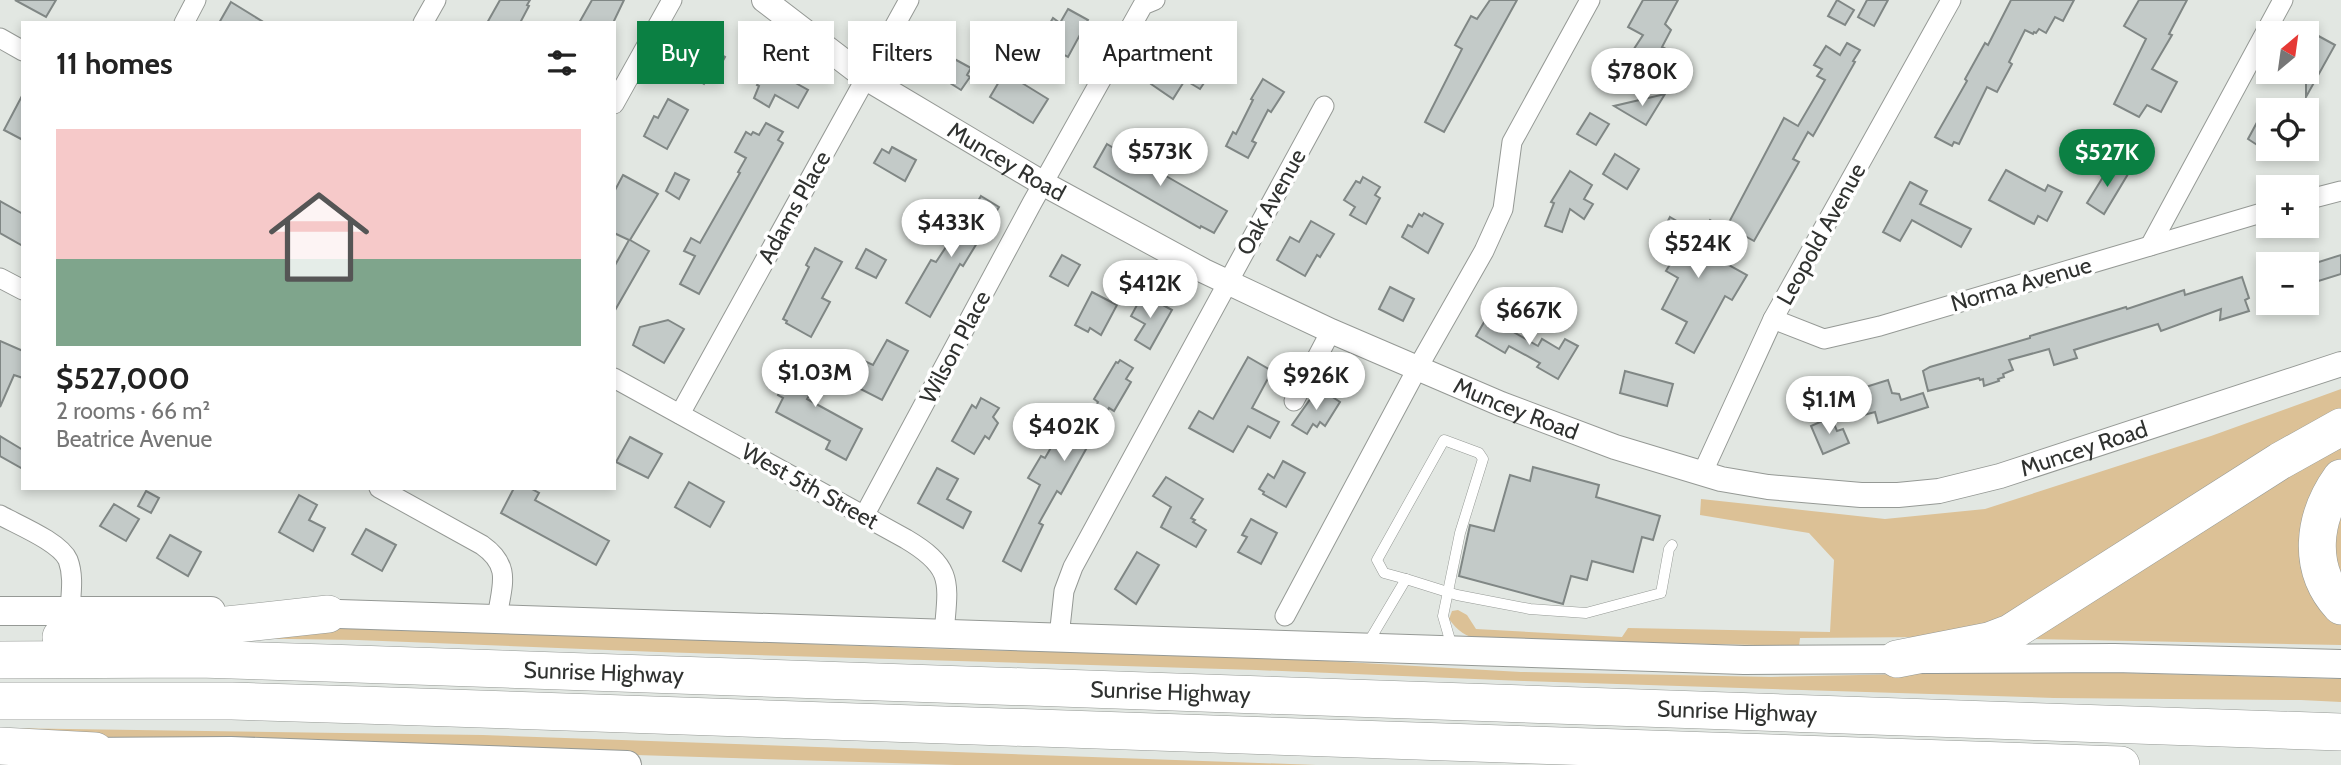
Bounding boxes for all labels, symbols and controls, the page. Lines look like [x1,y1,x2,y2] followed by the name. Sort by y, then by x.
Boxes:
[637,21,724,84] chip: Buy
[738,21,834,84] chip: Rent
[848,21,956,84] chip: Filters
[970,21,1065,84] chip: New
[1079,21,1237,84] chip: Apartment
[2256,21,2319,84] north arrow
[2256,21,2319,315] map controls
[543,44,581,82] icon: filters
[56,45,173,82] text: 11 homes
[1593,48,1691,108] pin: $780K
[1607,57,1677,85] text: $780K
[2256,98,2319,161] button: locate
[943,116,1070,207] street label: Muncey Road
[1111,128,1209,188] pin: $573K
[2058,130,2156,189] pin: $527K
[1128,137,1192,165] text: $573K
[2075,138,2139,166] text: $527K
[1230,144,1312,260] street label: Oak Avenue
[752,146,836,268] street label: Adams Place
[1771,158,1871,310] street label: Leopold Avenue
[256,174,382,300] icon: home
[2256,175,2319,238] button: +
[902,200,1000,259] pin: $433K
[918,208,984,236] text: $433K
[1649,220,1747,280] pin: $524K
[1665,229,1731,257] text: $524K
[1947,250,2095,317] street label: Norma Avenue
[2256,252,2319,315] button: −
[1101,260,1199,320] pin: $412K
[1119,269,1181,297] text: $412K
[914,286,997,408] street label: Wilson Place
[1480,288,1578,347] pin: $667K
[1496,296,1562,324] text: $667K
[758,350,872,409] pin: $1.03M
[1267,352,1365,412] pin: $926K
[778,358,852,386] text: $1.03M
[56,360,190,397] text: $527,000
[1283,361,1349,389] text: $926K
[1449,371,1583,446] street label: Muncey Road
[1780,376,1878,436] pin: $1.1M
[1802,385,1856,413] text: $1.1M
[56,397,210,425] text: 2 rooms · 66 m²
[1015,404,1113,463] pin: $402K
[1029,412,1099,440] text: $402K
[2017,415,2151,482] street label: Muncey Road
[56,425,212,453] text: Beatrice Avenue
[737,437,883,535] street label: West 5th Street
[523,656,685,689] street label: Sunrise Highway
[1090,675,1251,709] street label: Sunrise Highway
[1656,695,1818,728] street label: Sunrise Highway

